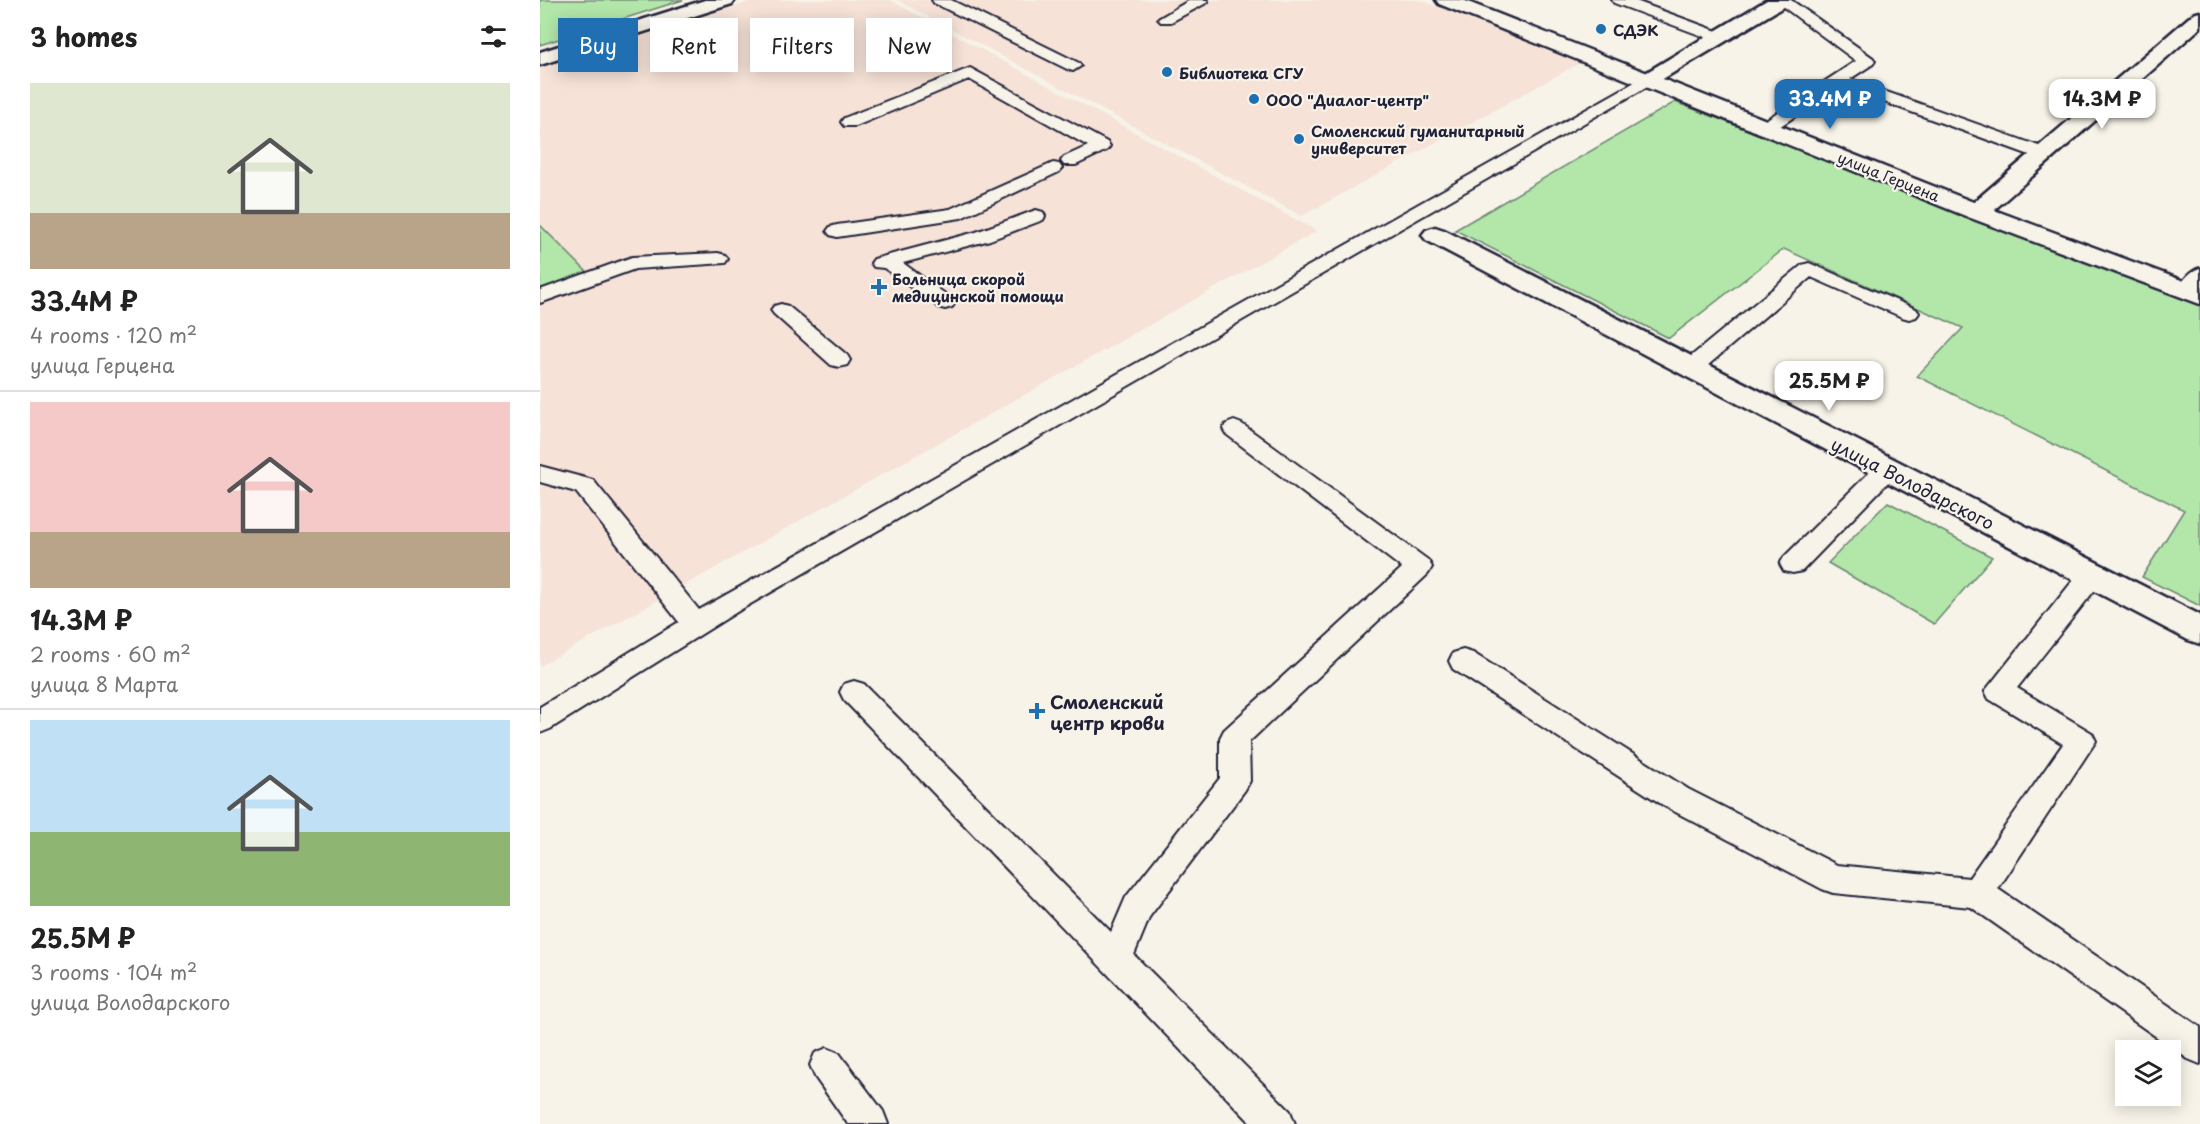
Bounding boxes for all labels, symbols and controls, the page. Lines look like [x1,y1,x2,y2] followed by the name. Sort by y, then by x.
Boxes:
[30,17,137,56] text: 3 homes
[558,18,638,72] chip: Buy
[650,18,738,72] chip: Rent
[750,18,854,72] chip: Filters
[866,18,952,72] chip: New
[1613,18,1658,41] place label: СДЭК
[477,20,510,53] icon: filters
[1594,22,1608,36] marker: СДЭК
[1179,61,1304,84] place label: Библиотека СГУ
[1160,65,1174,79] marker: Библиотека СГУ
[1775,79,1885,130] pin: 33.4M ₽
[2047,79,2157,130] pin: 14.3M ₽
[1789,83,1871,113] text: 33.4M ₽
[2063,83,2141,113] text: 14.3M ₽
[1266,88,1429,111] place label: ООО "Диалог-центр"
[1247,92,1261,106] marker: ООО "Диалог-центр"
[1311,119,1525,159] place label: Смоленский гуманитарный университет
[216,122,324,230] icon: home
[1292,132,1306,146] marker: Смоленский гуманитарный университет
[1834,145,1944,207] street label: улица Герцена
[892,267,1064,307] place label: Больница скорой медицинской помощи
[870,278,888,296] marker: Больница скорой медицинской помощи
[30,281,138,320] text: 33.4M ₽
[30,320,197,350] text: 4 rooms · 120 m²
[30,350,174,380] text: улица Герцена
[1774,361,1884,412] pin: 25.5M ₽
[1788,365,1870,395] text: 25.5M ₽
[1827,430,1999,536] street label: улица Володарского
[216,441,324,549] icon: home
[30,600,132,639] text: 14.3M ₽
[30,639,191,669] text: 2 rooms · 60 m²
[30,669,178,699] text: улица 8 Марта
[1050,688,1165,736] place label: Смоленский центр крови
[1028,702,1046,720] marker: Смоленский центр крови
[216,759,324,867] icon: home
[30,918,135,957] text: 25.5M ₽
[30,957,197,987] text: 3 rooms · 104 m²
[30,987,230,1017] text: улица Володарского
[2115,1040,2181,1106] map controls
[2115,1040,2181,1106] button: layers

